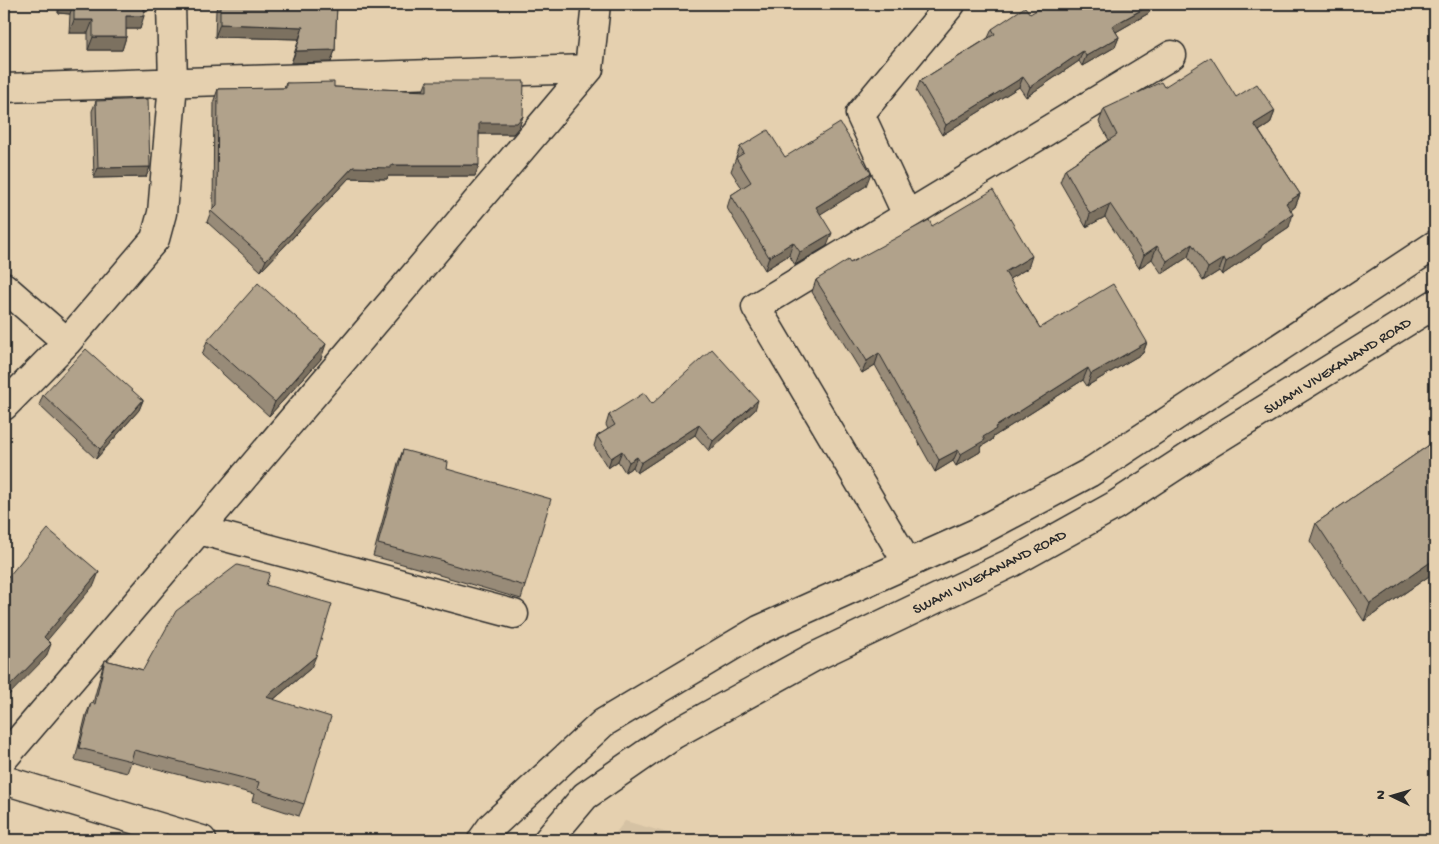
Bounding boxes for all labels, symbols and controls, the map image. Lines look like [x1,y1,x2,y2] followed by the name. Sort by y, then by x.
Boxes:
[1261,314,1415,419] street label: SWAMI VIVEKANAND ROAD
[910,526,1070,619] street label: SWAMI VIVEKANAND ROAD
[1366,772,1416,822] north arrow
[1373,790,1390,800] text: N

